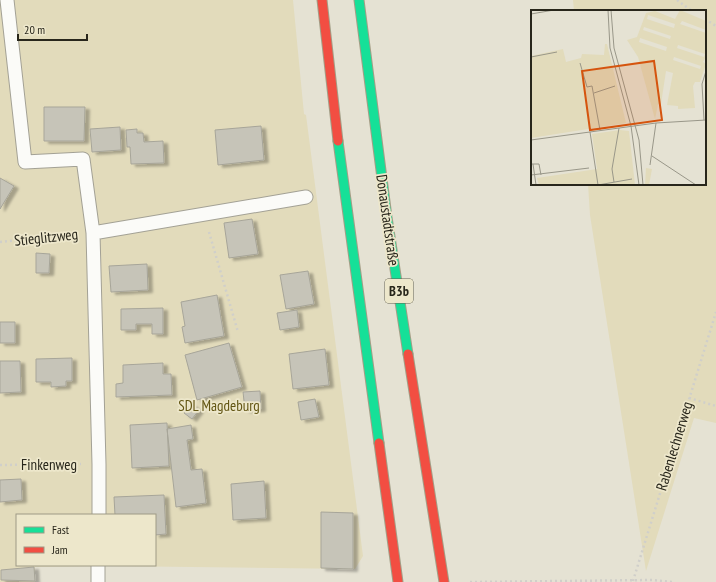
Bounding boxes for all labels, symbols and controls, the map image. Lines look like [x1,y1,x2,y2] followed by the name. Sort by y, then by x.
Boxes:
[531,10,706,185] inset map
[18,16,87,42] scale bar
[24,22,45,37] text: 20 m
[372,173,404,267] street label: Donaustadtstraße
[13,224,79,250] street label: Stieglitzweg
[385,279,413,303] road number: B3b
[178,396,260,415] park label: SDL Magdeburg
[651,399,697,493] street label: Rabenlechnerweg
[21,455,77,474] street label: Finkenweg
[16,514,156,566] legend
[52,522,70,537] text: Fast
[51,542,68,557] text: Jam

